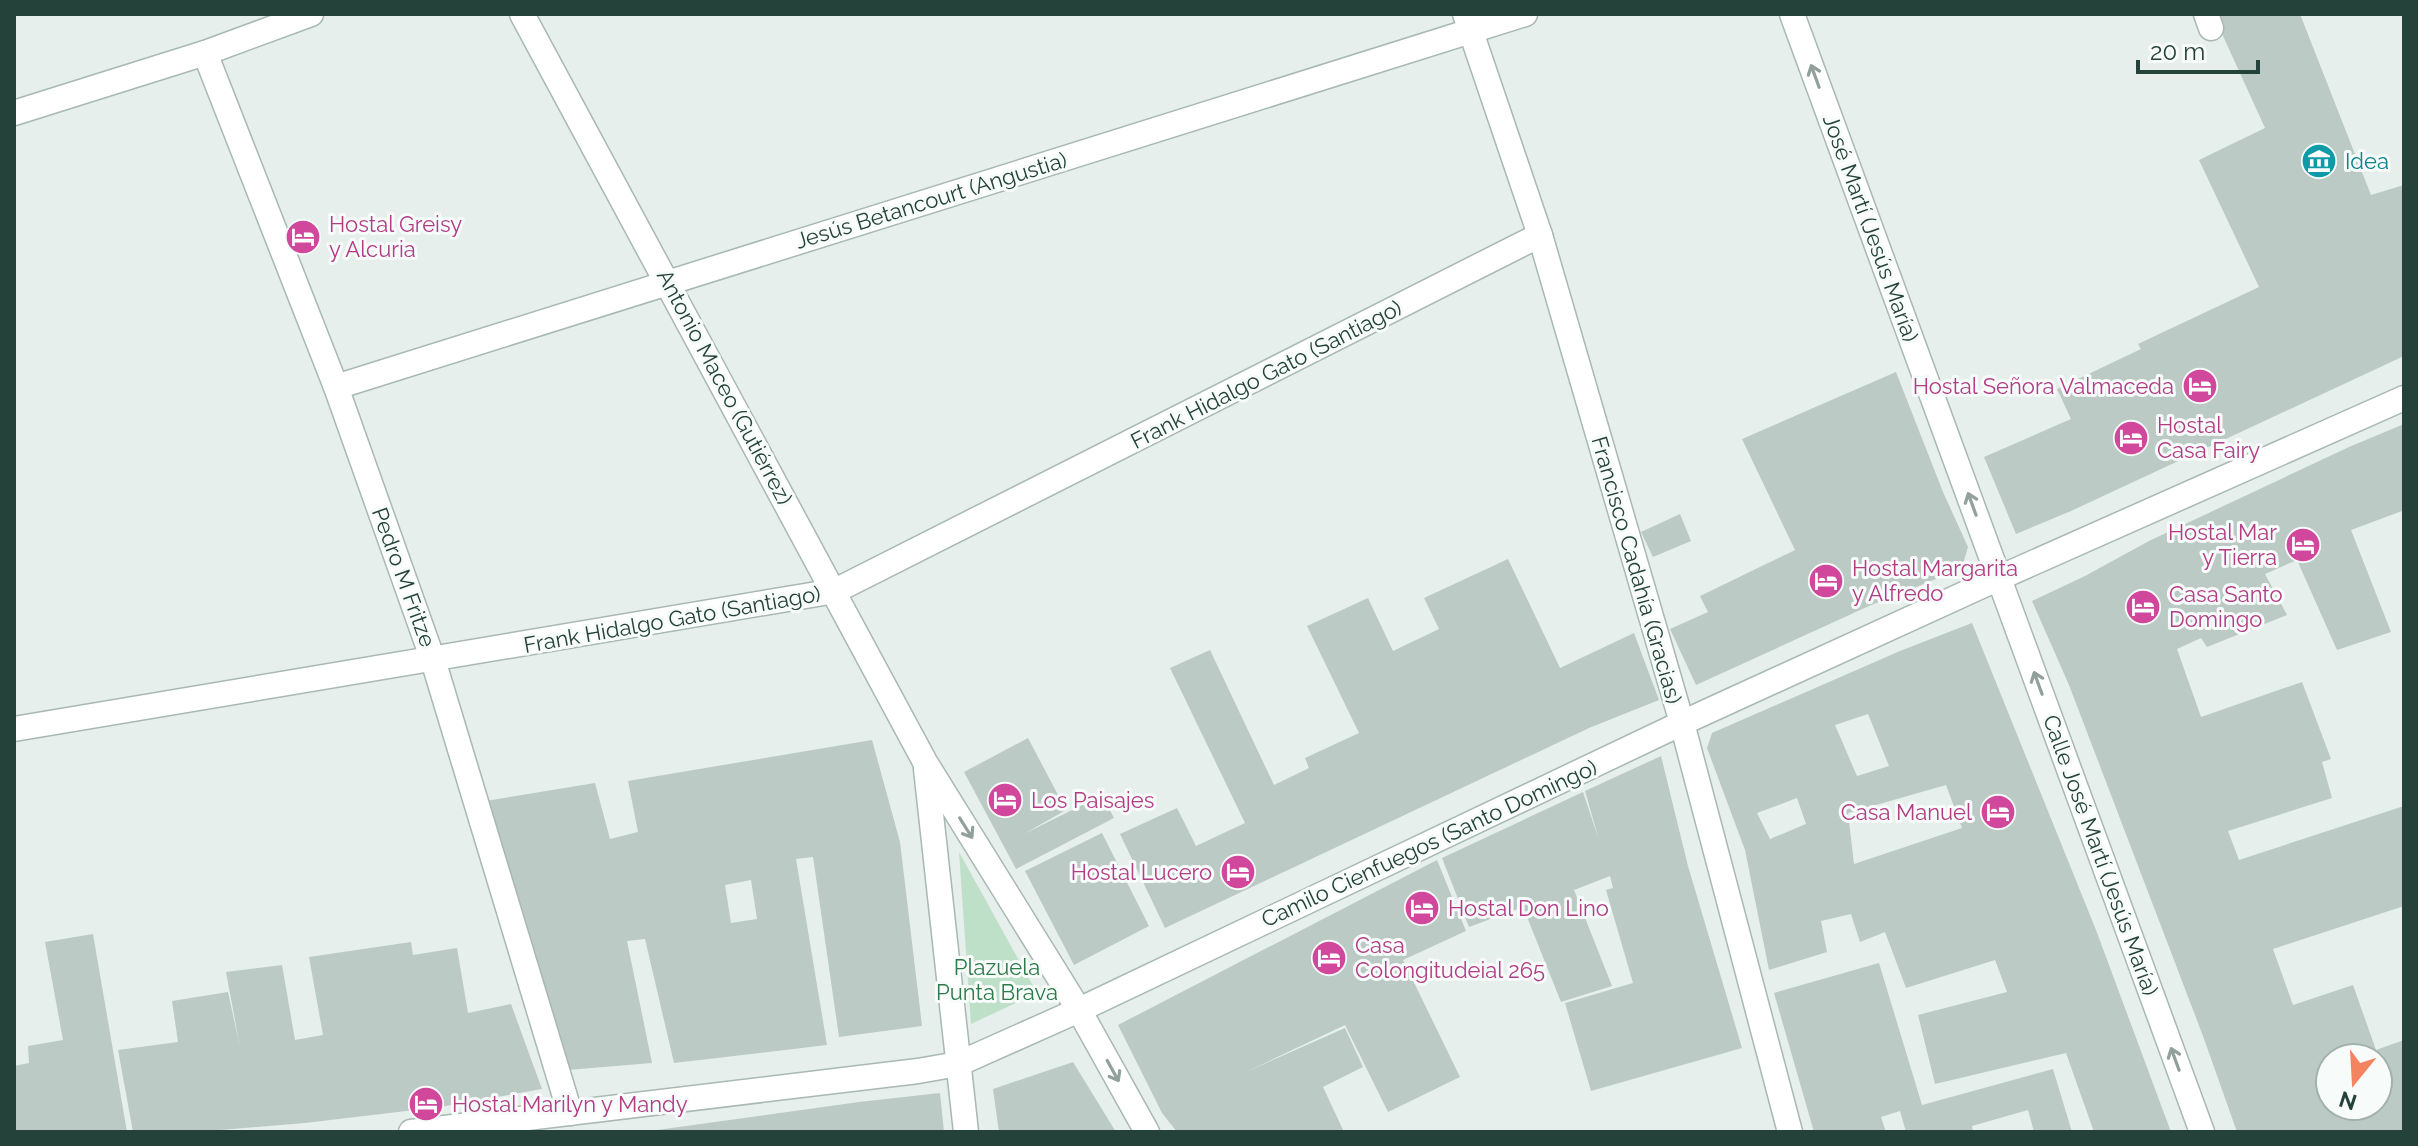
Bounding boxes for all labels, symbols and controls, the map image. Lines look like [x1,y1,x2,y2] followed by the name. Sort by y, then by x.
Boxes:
[2138,24,2258,74] scale bar
[2150,37,2205,66] text: 20 m
[1807,65,1821,89] one-way arrow
[1818,111,1924,345] street label: José Martí (Jesús María)
[2300,142,2338,180] museum icon: Idea
[792,146,1070,254] street label: Jesús Betancourt (Angustia)
[2345,148,2389,174] place label: Idea
[329,211,462,262] place label: Hostal Greisy y Alcuria
[284,218,322,256] hotel icon: Hostal Greisy y Alcuria
[652,265,798,509] street label: Antonio Maceo (Gutiérrez)
[1126,294,1406,454] street label: Frank Hidalgo Gato (Santiago)
[2181,367,2219,405] hotel icon: Hostal Señora Valmaceda
[1913,373,2174,399] place label: Hostal Señora Valmaceda
[2157,412,2260,463] place label: Hostal Casa Fairy
[2112,419,2150,457] hotel icon: Hostal Casa Fairy
[1586,433,1688,707] street label: Francisco Cadahía (Gracias)
[1964,492,1979,517] one-way arrow
[367,504,441,650] street label: Pedro M Fritze
[2168,519,2277,570] place label: Hostal Mar y Tierra
[2284,526,2322,564] hotel icon: Hostal Mar y Tierra
[1852,555,2018,606] place label: Hostal Margarita y Alfredo
[1807,562,1845,600] hotel icon: Hostal Margarita y Alfredo
[522,580,822,658] street label: Frank Hidalgo Gato (Santiago)
[2169,581,2283,632] place label: Casa Santo Domingo
[2124,588,2162,626] hotel icon: Casa Santo Domingo
[2030,671,2044,696] one-way arrow
[2038,711,2164,999] street label: Calle José Martí (Jesús María)
[1257,754,1601,932] street label: Camilo Cienfuegos (Santo Domingo)
[986,781,1024,819] hotel icon: Los Paisajes
[1031,787,1154,813] place label: Los Paisajes
[1979,793,2017,831] hotel icon: Casa Manuel
[1841,799,1972,825] place label: Casa Manuel
[958,816,974,839] one-way arrow
[1219,853,1257,891] hotel icon: Hostal Lucero
[1071,859,1212,885] place label: Hostal Lucero
[1403,889,1441,927] hotel icon: Hostal Don Lino
[1448,895,1609,921] place label: Hostal Don Lino
[1355,932,1545,983] place label: Casa Colongitudeial 265
[1310,939,1348,977] hotel icon: Casa Colongitudeial 265
[936,954,1058,1005] park label: Plazuela Punta Brava
[2314,1042,2394,1122] north arrow
[2167,1047,2181,1072] one-way arrow
[1105,1059,1121,1082] one-way arrow
[407,1085,445,1123] hotel icon: Hostal Marilyn y Mandy
[2336,1086,2360,1116] text: N
[452,1091,688,1117] place label: Hostal Marilyn y Mandy

